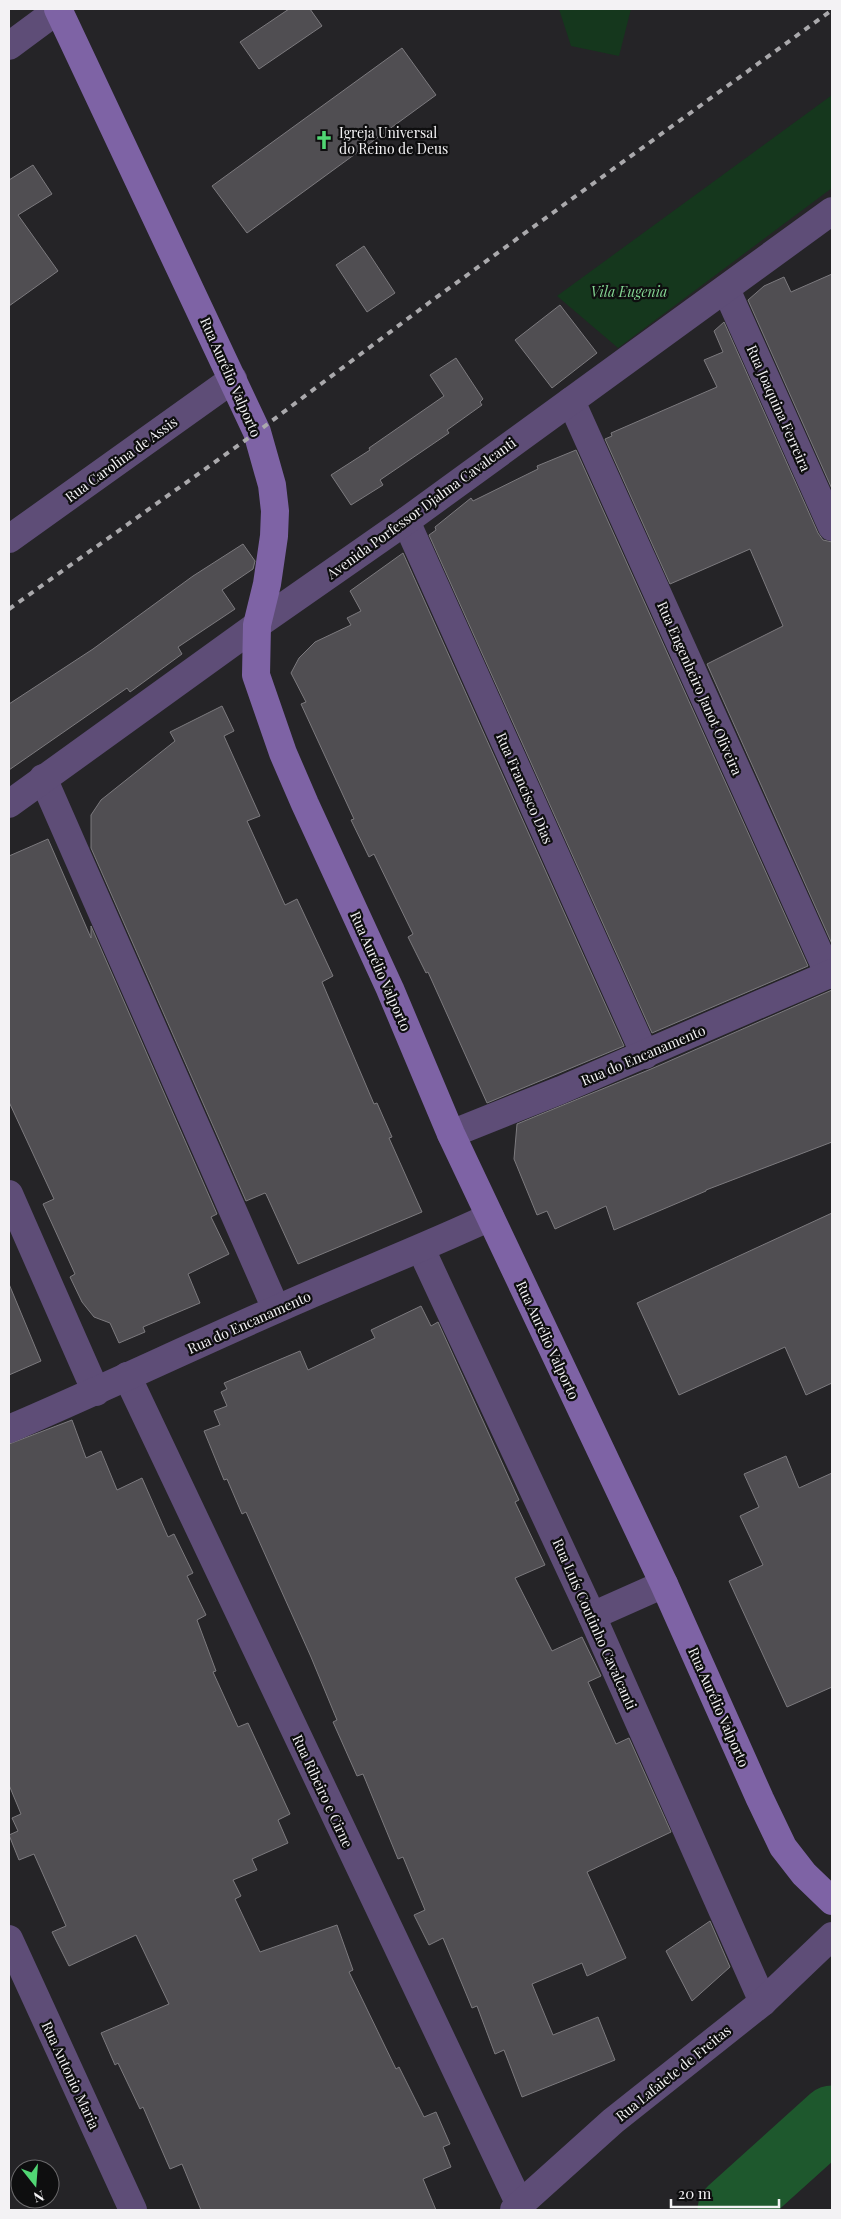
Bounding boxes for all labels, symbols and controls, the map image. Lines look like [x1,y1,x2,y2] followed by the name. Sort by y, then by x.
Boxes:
[339,123,448,158] place label: Igreja Universal do Reino de Deus
[313,129,335,151] church icon: Igreja Universal do Reino de Deus
[591,282,667,301] park label: Vila Eugenia
[196,314,266,440] street label: Rua Aurélio Valporto
[743,342,815,474] street label: Rua Joaquina Ferreira
[61,412,181,506] street label: Rua Carolina de Assis
[322,433,519,584] street label: Avenida Porfessor Djalma Cavalcanti
[653,598,747,778] street label: Rua Engenheiro Janot Oliveira
[492,730,558,846] street label: Rua Francisco Dias
[346,908,416,1034] street label: Rua Aurélio Valporto
[578,1020,708,1090] street label: Rua do Encanamento
[512,1278,584,1403] street label: Rua Aurélio Valporto
[184,1286,314,1358] street label: Rua do Encanamento
[549,1536,641,1712] street label: Rua Luís Coutinho Cavalcanti
[684,1644,754,1770] street label: Rua Aurélio Valporto
[288,1731,358,1851] street label: Rua Ribeiro e Cirne
[38,2018,104,2132] street label: Rua Antonio Maria
[611,2021,735,2125] street label: Rua Lafaiete de Freitas
[10,2159,60,2209] north arrow
[671,2176,778,2208] scale bar
[678,2183,712,2203] text: 20 m
[31,2186,47,2207] text: N

